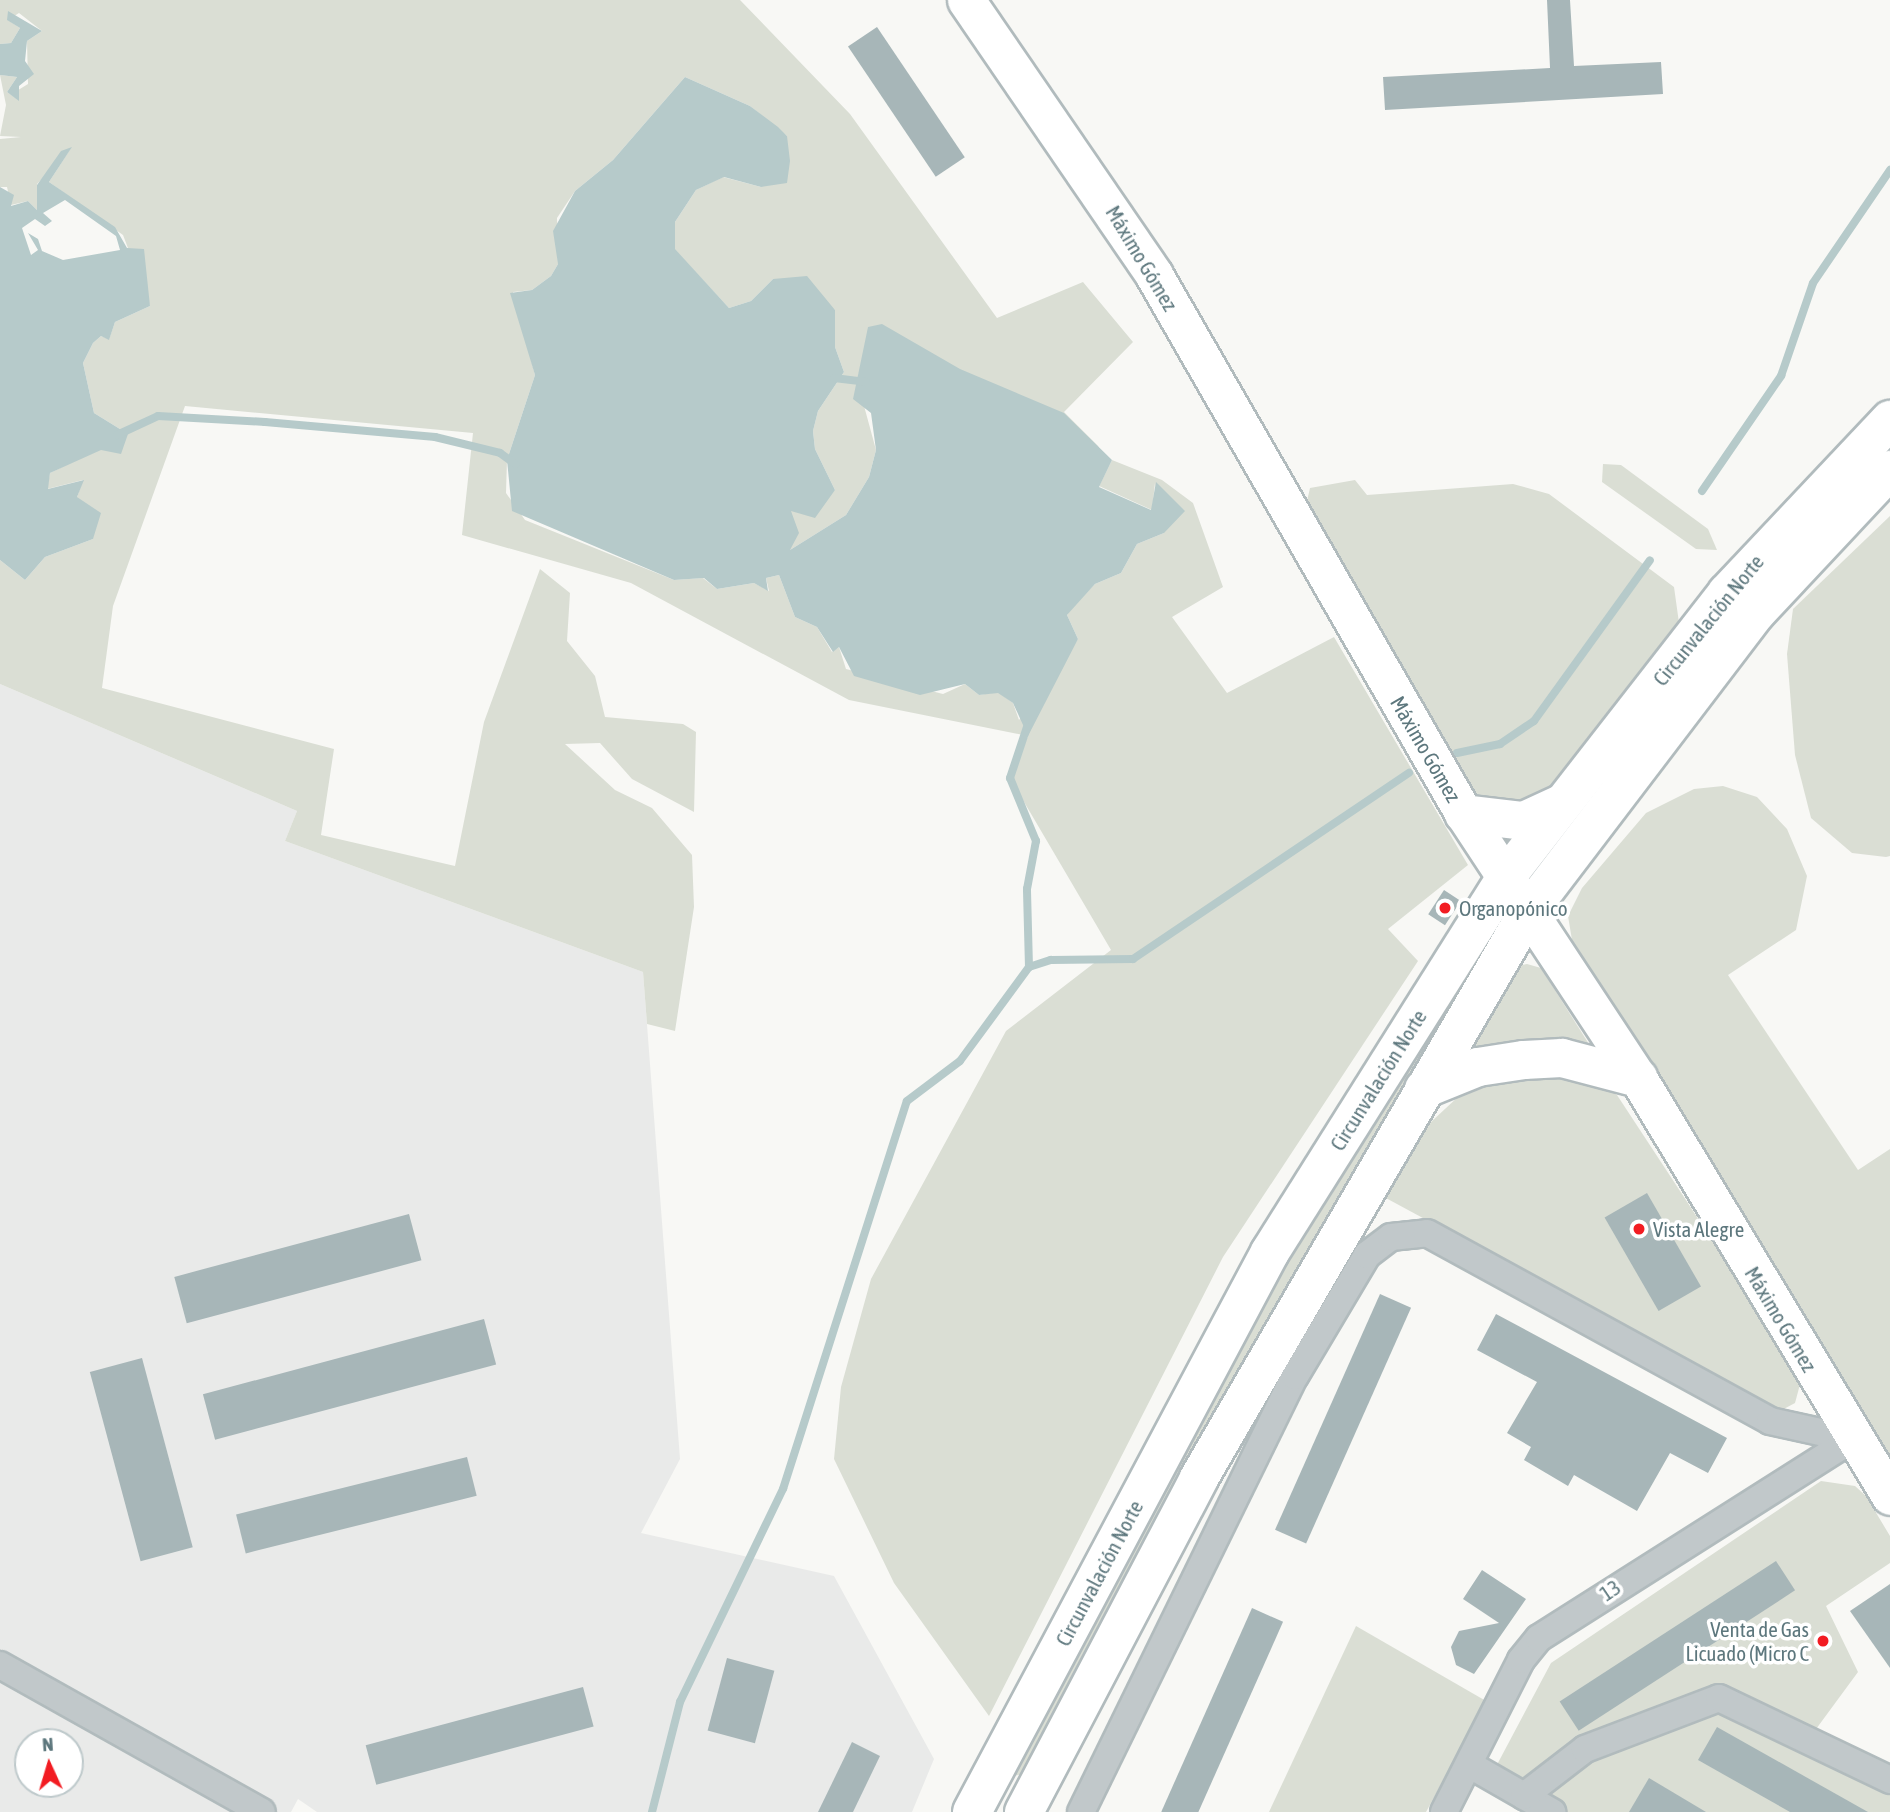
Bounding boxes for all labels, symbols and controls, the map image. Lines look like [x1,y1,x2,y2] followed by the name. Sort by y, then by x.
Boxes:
[1101,201,1183,315] street label: Máximo Gómez
[1647,549,1769,691] street label: Circunvalación Norte
[1386,692,1466,806] street label: Máximo Gómez
[1459,895,1568,921] place label: Organopónico
[1437,900,1453,916] marker: Organopónico
[1325,1005,1431,1155] street label: Circunvalación Norte
[1653,1216,1744,1242] place label: Vista Alegre
[1631,1221,1647,1237] marker: Vista Alegre
[1740,1262,1822,1376] street label: Máximo Gómez
[1050,1496,1148,1650] street label: Circunvalación Norte
[1595,1574,1625,1606] street label: 13
[1686,1616,1809,1666] place label: Venta de Gas Licuado (Micro C
[1815,1633,1831,1649] marker: Venta de Gas Licuado (Micro C
[14,1728,84,1798] north arrow
[41,1733,54,1755] text: N

